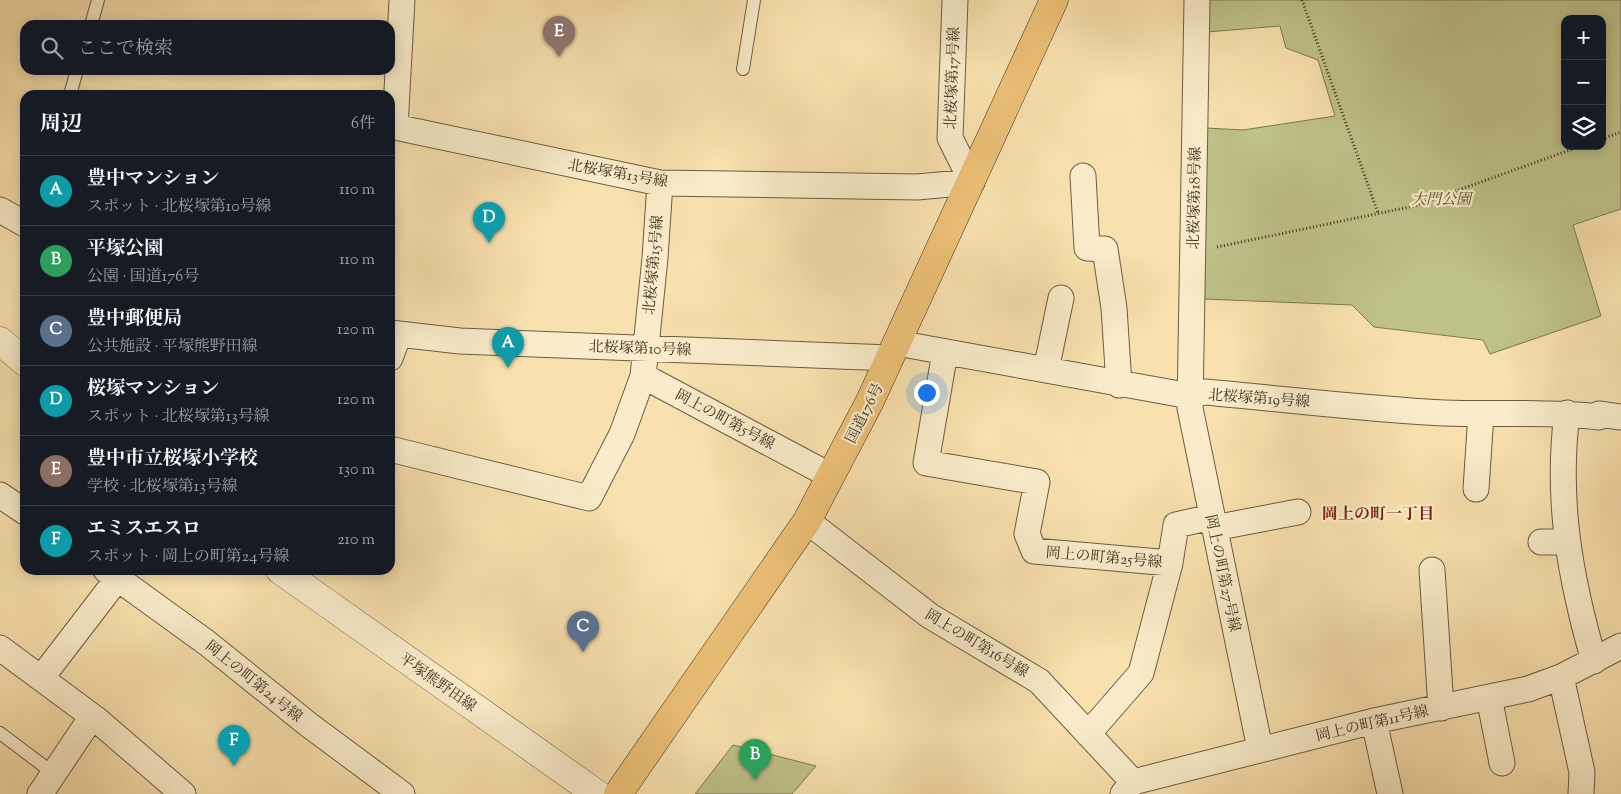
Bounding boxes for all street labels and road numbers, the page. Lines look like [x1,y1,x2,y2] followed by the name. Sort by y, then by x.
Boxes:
[941,26,966,130] street label: 北桜塚第17号線
[1184,147,1207,250] street label: 北桜塚第18号線
[566,155,669,194] street label: 北桜塚第13号線
[640,214,669,316] street label: 北桜塚第15号線
[588,337,692,362] street label: 北桜塚第10号線
[841,380,889,447] street label: 国道176号
[671,385,778,455] street label: 岡上の町第5号線
[1207,385,1311,414] street label: 北桜塚第19号線
[1199,513,1244,634] street label: 岡上の町第27号線
[1045,543,1163,574] street label: 岡上の町第25号線
[920,605,1032,684] street label: 岡上の町第16号線
[200,636,306,728] street label: 岡上の町第24号線
[394,649,480,718] street label: 平塚熊野田線
[1314,701,1431,748] street label: 岡上の町第11号線

